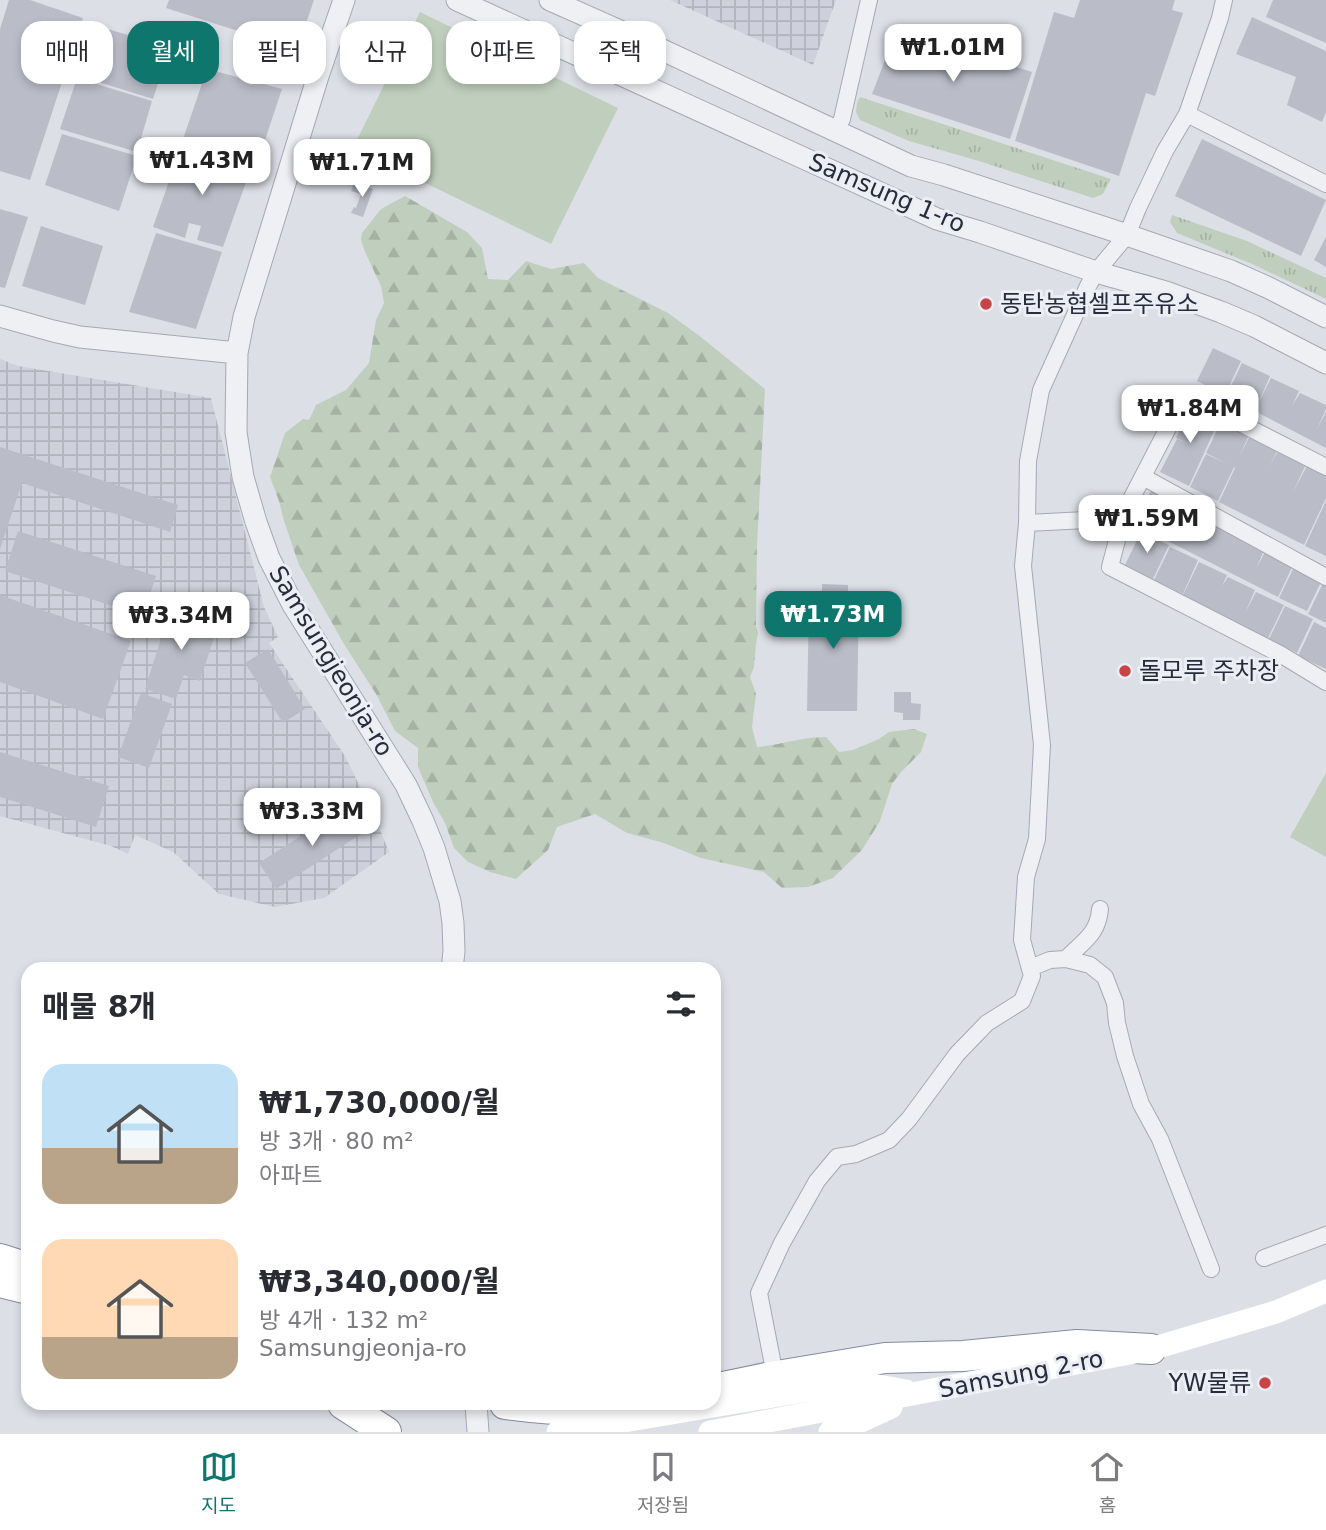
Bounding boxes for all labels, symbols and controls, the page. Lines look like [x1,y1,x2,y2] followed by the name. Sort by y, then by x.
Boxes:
[21,21,113,84] chip: 매매
[127,21,219,84] chip: 월세
[233,21,326,84] chip: 필터
[340,21,432,84] chip: 신규
[446,21,560,84] chip: 아파트
[574,21,666,84] chip: 주택
[896,24,1010,84] pin: ₩1.01M
[900,34,1006,60] text: ₩1.01M
[145,138,259,197] pin: ₩1.43M
[305,140,419,199] pin: ₩1.71M
[149,147,255,173] text: ₩1.43M
[805,147,969,239] street label: Samsung 1-ro
[309,149,415,175] text: ₩1.71M
[1000,290,1199,318] place label: 동탄농협셀프주유소
[978,296,994,312] marker: 동탄농협셀프주유소
[1133,386,1247,445] pin: ₩1.84M
[1137,395,1243,421] text: ₩1.84M
[1090,496,1204,555] pin: ₩1.59M
[1094,505,1200,531] text: ₩1.59M
[263,561,399,761] street label: Samsungjeonja-ro
[124,592,238,652] pin: ₩3.34M
[776,592,890,651] pin: ₩1.73M
[780,601,886,627] text: ₩1.73M
[128,602,234,628] text: ₩3.34M
[1139,657,1279,685] place label: 돌모루 주차장
[1117,663,1133,679] marker: 돌모루 주차장
[255,788,369,848] pin: ₩3.33M
[259,798,365,824] text: ₩3.33M
[662,985,700,1023] icon: filters
[42,989,156,1024] text: 매물 8개
[259,1085,500,1120] text: ₩1,730,000/월
[98,1092,182,1176] icon: home
[259,1128,413,1154] text: 방 3개 · 80 m²
[259,1162,322,1188] text: 아파트
[259,1264,500,1299] text: ₩3,340,000/월
[98,1267,182,1351] icon: home
[259,1307,428,1333] text: 방 4개 · 132 m²
[259,1335,467,1361] text: Samsungjeonja-ro
[936,1344,1106,1404] street label: Samsung 2-ro
[1167,1369,1251,1397] place label: YW물류
[1257,1375,1273,1391] marker: YW물류
[200,1448,238,1517] tab: 지도
[637,1448,689,1517] tab: 저장됨
[1088,1448,1126,1517] tab: 홈

